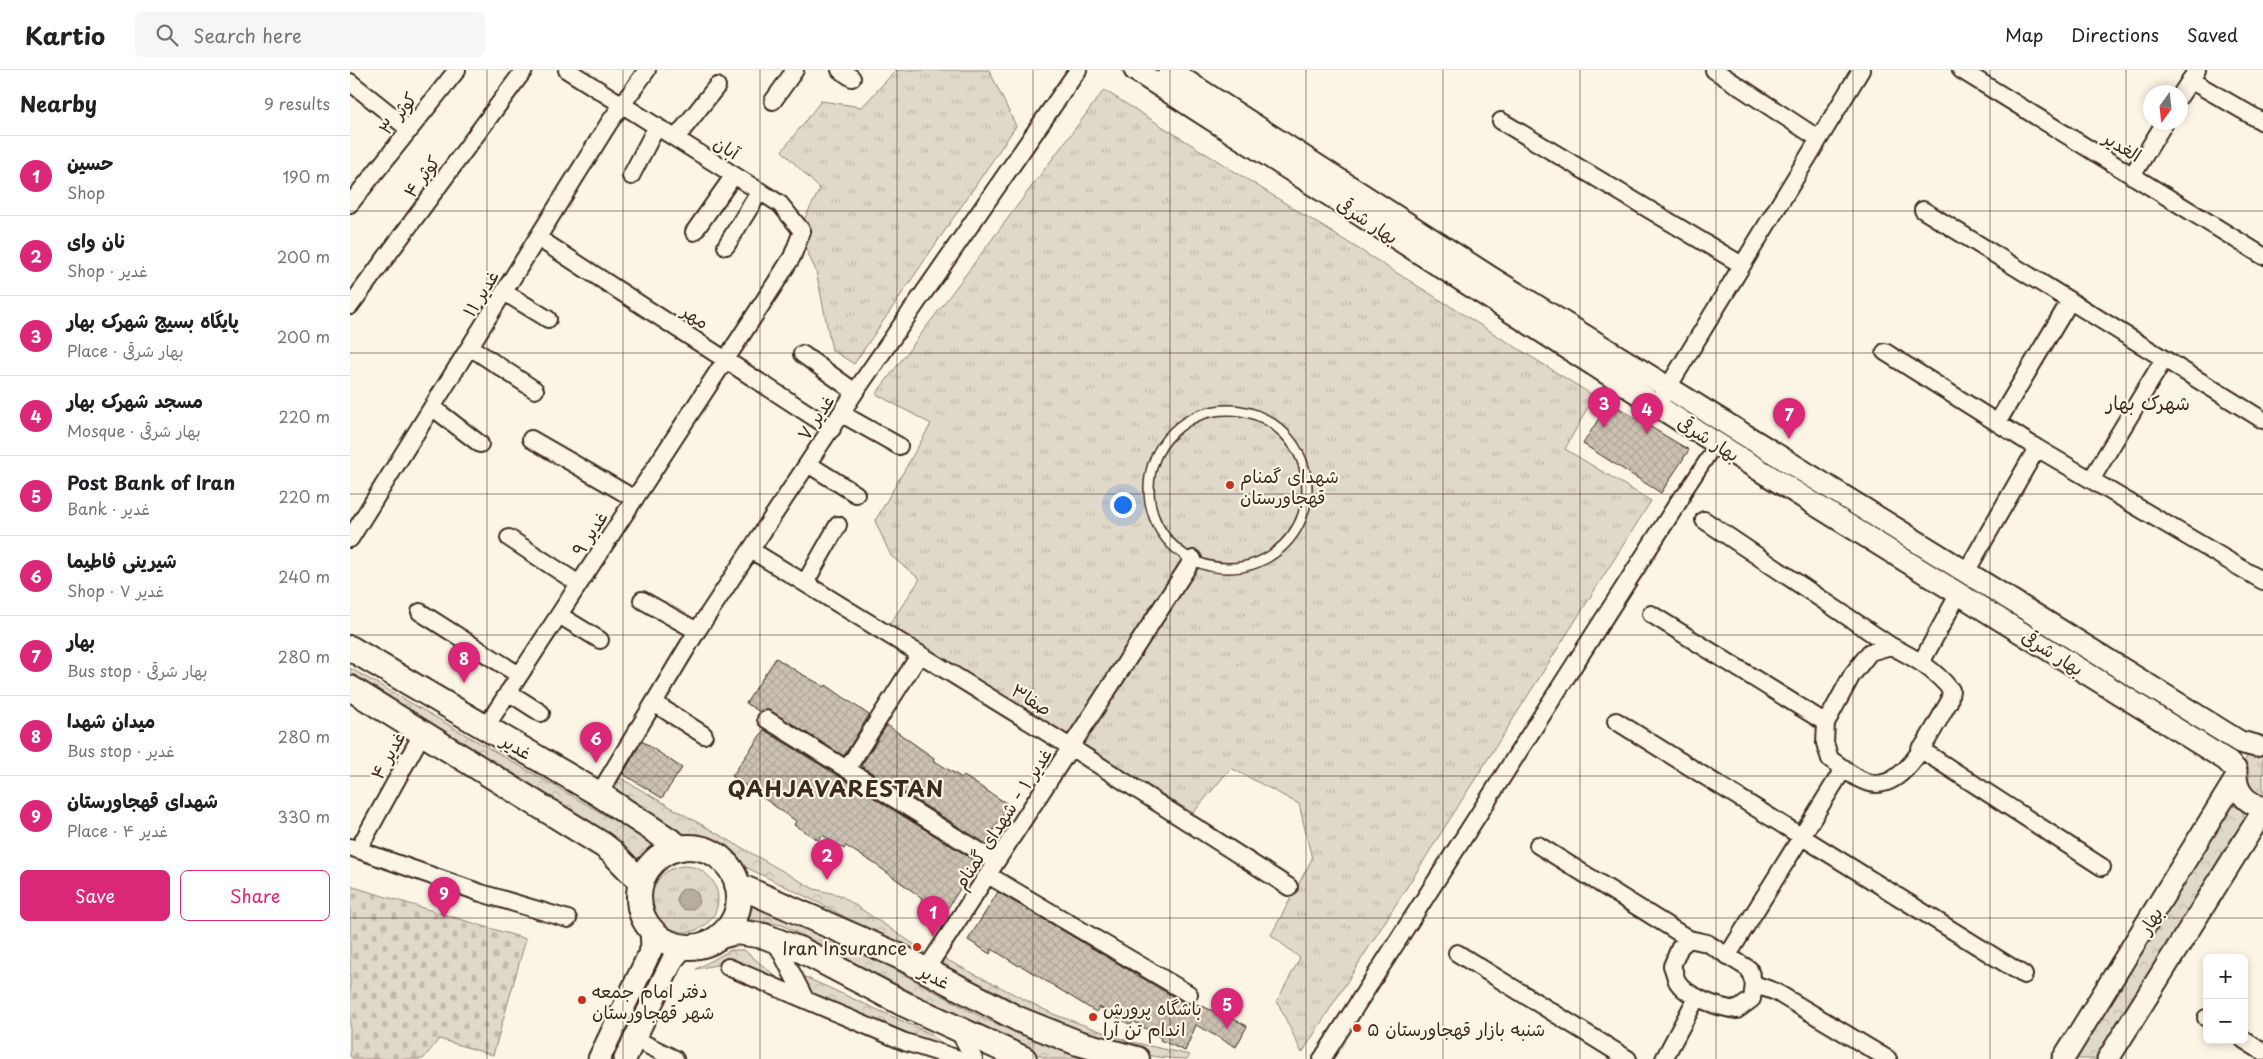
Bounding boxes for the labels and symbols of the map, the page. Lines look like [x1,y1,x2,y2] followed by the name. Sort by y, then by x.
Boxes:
[2143,85,2188,130] north arrow
[371,86,423,140] street label: کوثر ۳
[2097,123,2147,168] street label: الغدیر
[709,129,747,166] street label: آبان
[396,149,446,203] street label: کوثر ۴
[1332,190,1404,250] street label: بهار شرقی
[455,264,505,322] street label: غدیر ۱۱
[675,296,715,335] street label: مهر
[1588,387,1620,428] pin: 3
[2104,388,2190,416] district label: شهرک بهار
[790,389,840,445] street label: غدیر ۷
[1631,393,1663,434] pin: 4
[1773,398,1805,439] pin: 7
[1673,408,1745,468] street label: بهار شرقی
[1240,462,1339,510] place label: شهدای گمنام قهجاورستان
[1224,479,1236,491] marker: شهدای گمنام قهجاورستان
[1110,492,1136,518] your location
[564,505,614,561] street label: غدیر ۹
[2017,622,2089,682] street label: بهار شرقی
[448,642,480,683] pin: 8
[1007,676,1057,722] street label: صفا۳
[580,722,612,763] pin: 6
[495,725,537,766] street label: غدیر
[363,726,411,784] street label: غدیر ۴
[946,742,1059,895] street label: غدیر ۱ - شهدای گمنام
[728,771,944,804] district label: QAHJAVARESTAN
[811,839,843,880] pin: 2
[428,877,460,918] pin: 9
[917,896,949,937] pin: 1
[2130,901,2169,940] street label: بهار
[782,934,907,961] place label: Iran Insurance
[911,941,923,953] marker: Iran Insurance
[913,956,955,995] street label: غدیر
[592,977,714,1025] place label: دفتر امام جمعه شهر قهجاورستان
[1211,988,1243,1029] pin: 5
[576,994,588,1006] marker: دفتر امام جمعه شهر قهجاورستان
[1103,994,1202,1044] place label: باشگاه پرورش اندام تن آرا
[1087,1011,1099,1023] marker: باشگاه پرورش اندام تن آرا
[1367,1015,1545,1042] place label: ۵ شنبه بازار قهجاورستان
[1351,1022,1363,1034] marker: ۵ شنبه بازار قهجاورستان

